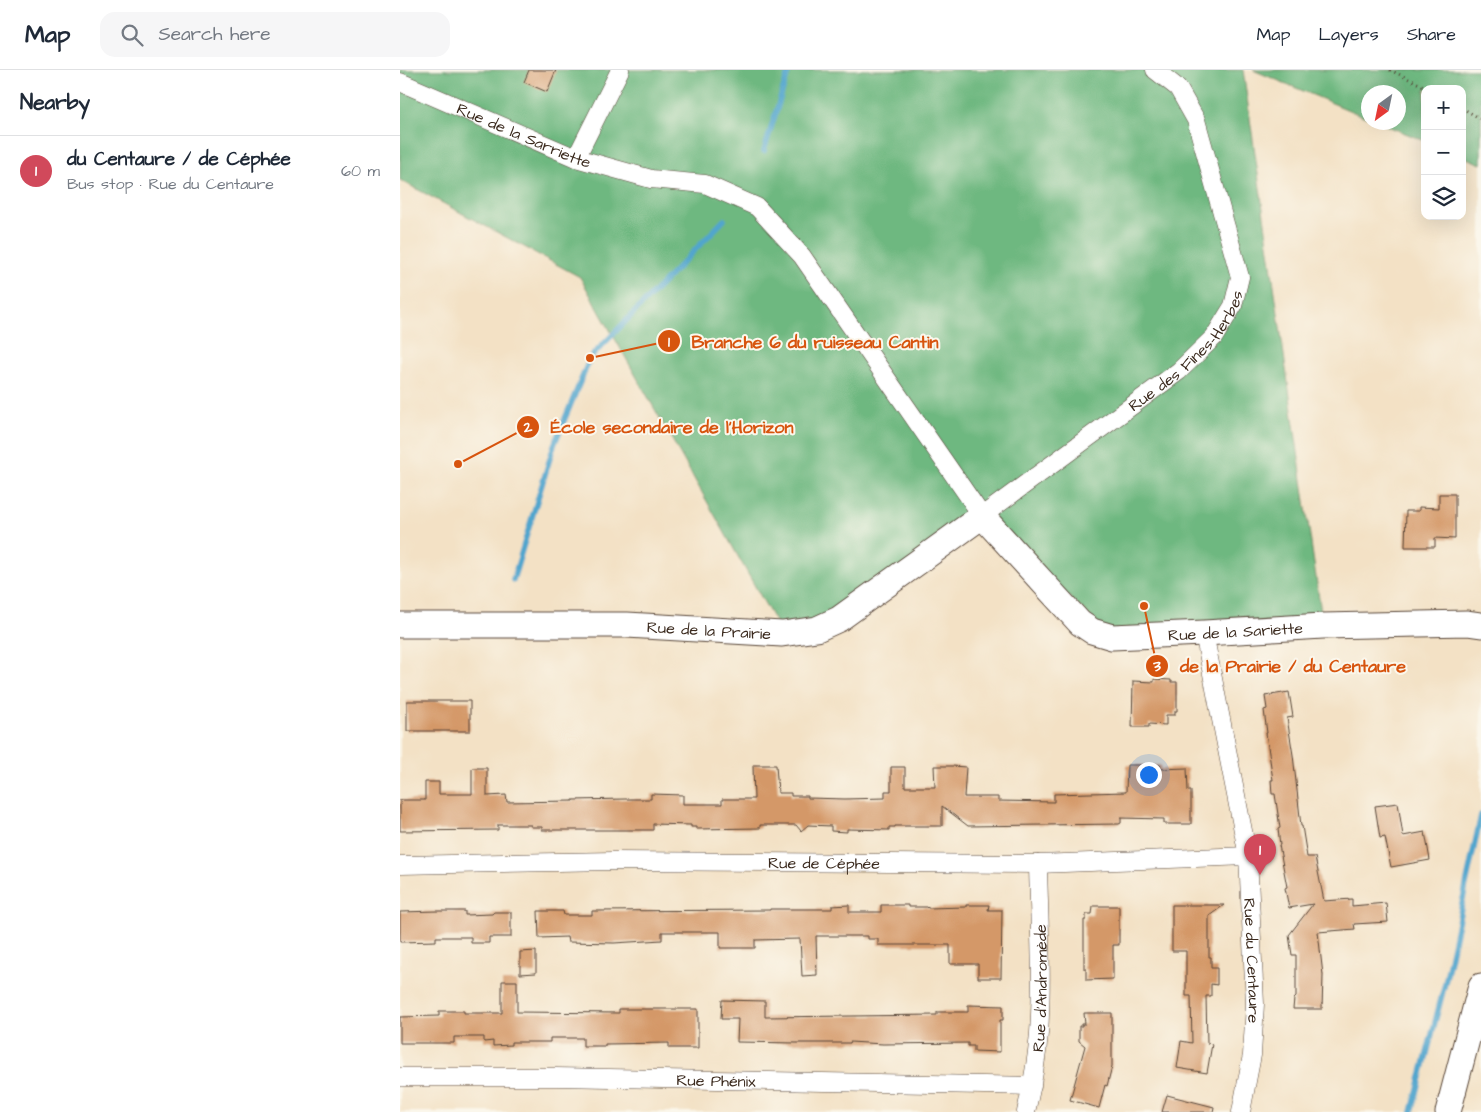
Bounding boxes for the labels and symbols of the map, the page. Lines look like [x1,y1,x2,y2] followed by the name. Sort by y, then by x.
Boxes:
[1361,85,1406,130] north arrow
[453,98,594,174] street label: Rue de la Sarriette
[1124,288,1248,417] street label: Rue des Fines-Herbes
[656,325,948,358] callout: Branche 6 du ruisseau Cantin
[691,330,939,355] text: Branche 6 du ruisseau Cantin
[668,332,670,353] text: 1
[515,410,803,443] callout: École secondaire de l'Horizon
[551,415,793,440] text: École secondaire de l'Horizon
[523,417,533,438] text: 2
[646,616,772,645] street label: Rue de la Prairie
[1168,617,1304,647] street label: Rue de la Sariette
[1145,650,1416,683] callout: de la Prairie / du Centaure
[1179,654,1406,679] text: de la Prairie / du Centaure
[1152,656,1161,677] text: 3
[1136,762,1162,788] your location
[1244,834,1276,875] pin: 1
[768,852,880,875] street label: Rue de Céphée
[1238,897,1265,1024] street label: Rue du Centaure
[1027,924,1053,1053] street label: Rue d'Andromède
[676,1069,756,1093] street label: Rue Phénix

